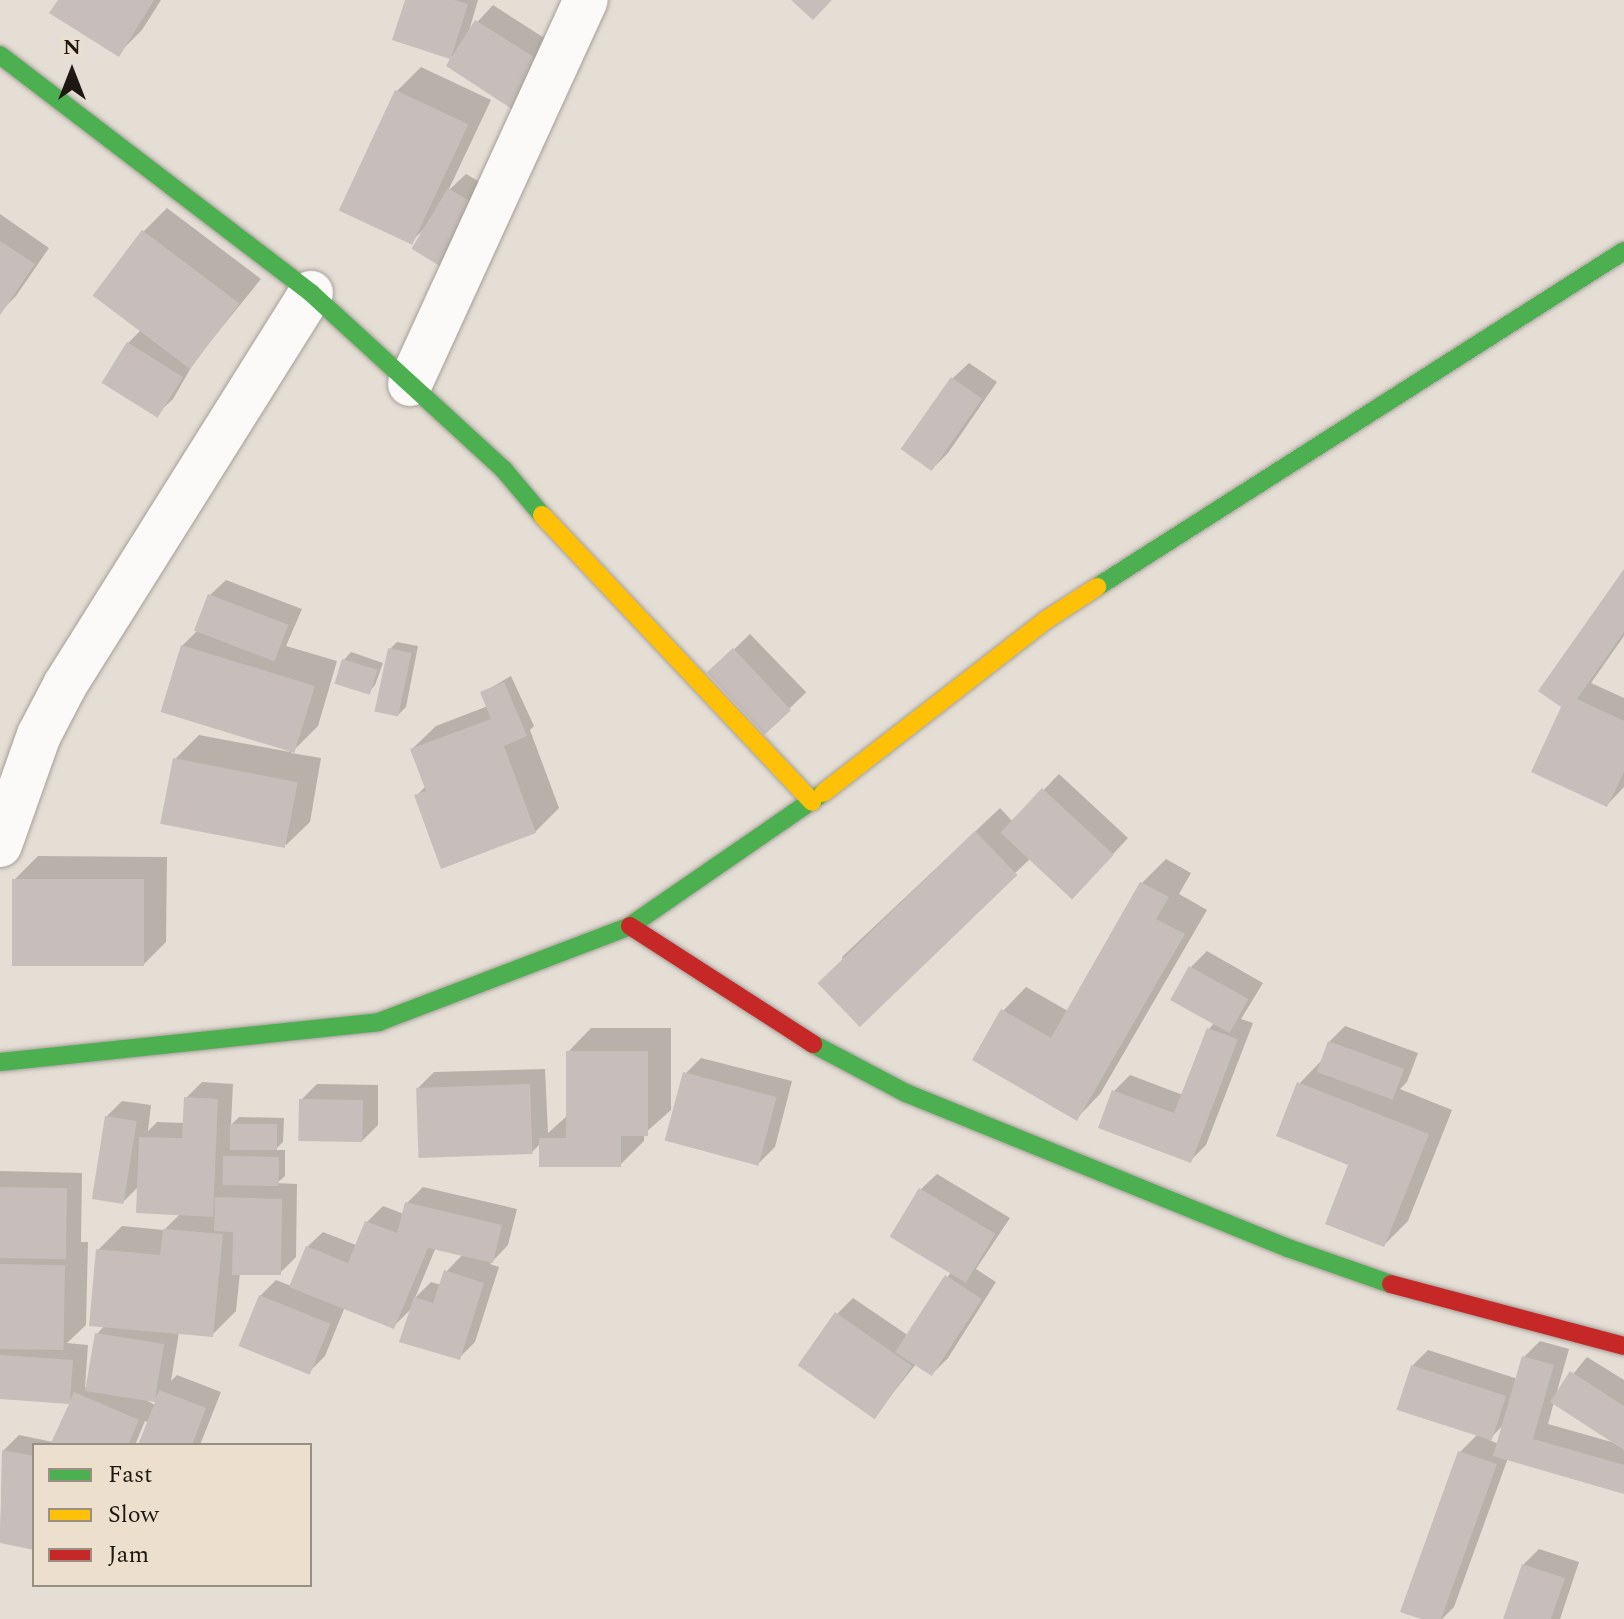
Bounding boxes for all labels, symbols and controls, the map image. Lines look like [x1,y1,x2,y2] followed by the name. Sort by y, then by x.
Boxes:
[63,31,81,64] text: N
[32,32,112,112] north arrow
[32,1443,312,1587] legend
[108,1457,153,1493] text: Fast
[108,1497,159,1533] text: Slow
[108,1537,149,1573] text: Jam

